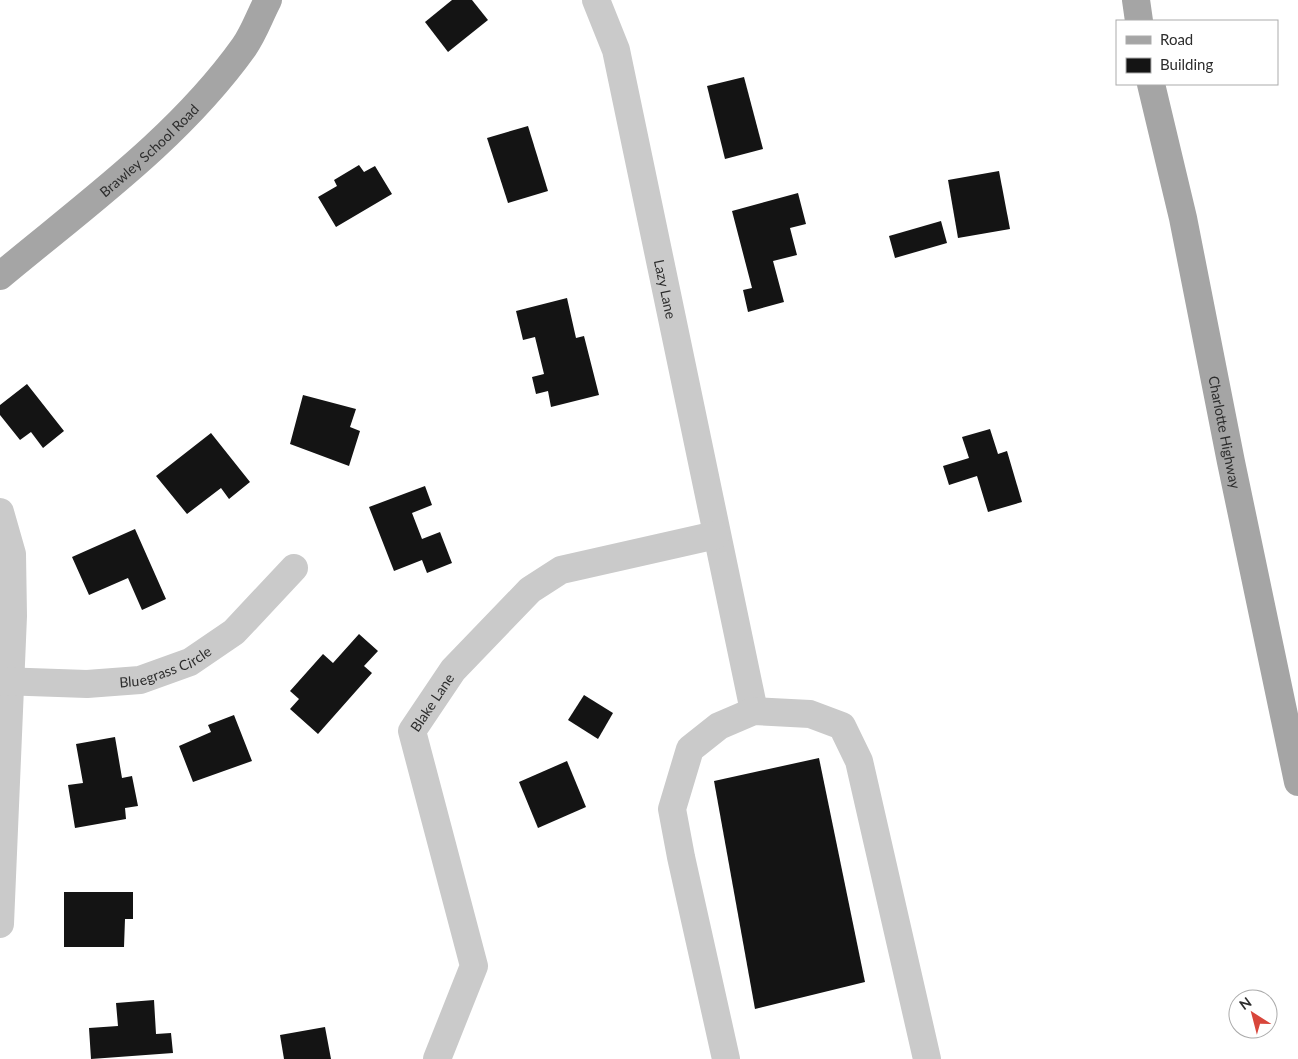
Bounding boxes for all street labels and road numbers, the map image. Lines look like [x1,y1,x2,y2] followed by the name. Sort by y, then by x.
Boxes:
[96,100,202,200] street label: Brawley School Road
[651,258,680,320] street label: Lazy Lane
[1206,374,1245,491] street label: Charlotte Highway
[119,642,214,690] street label: Bluegrass Circle
[406,670,457,734] street label: Blake Lane

